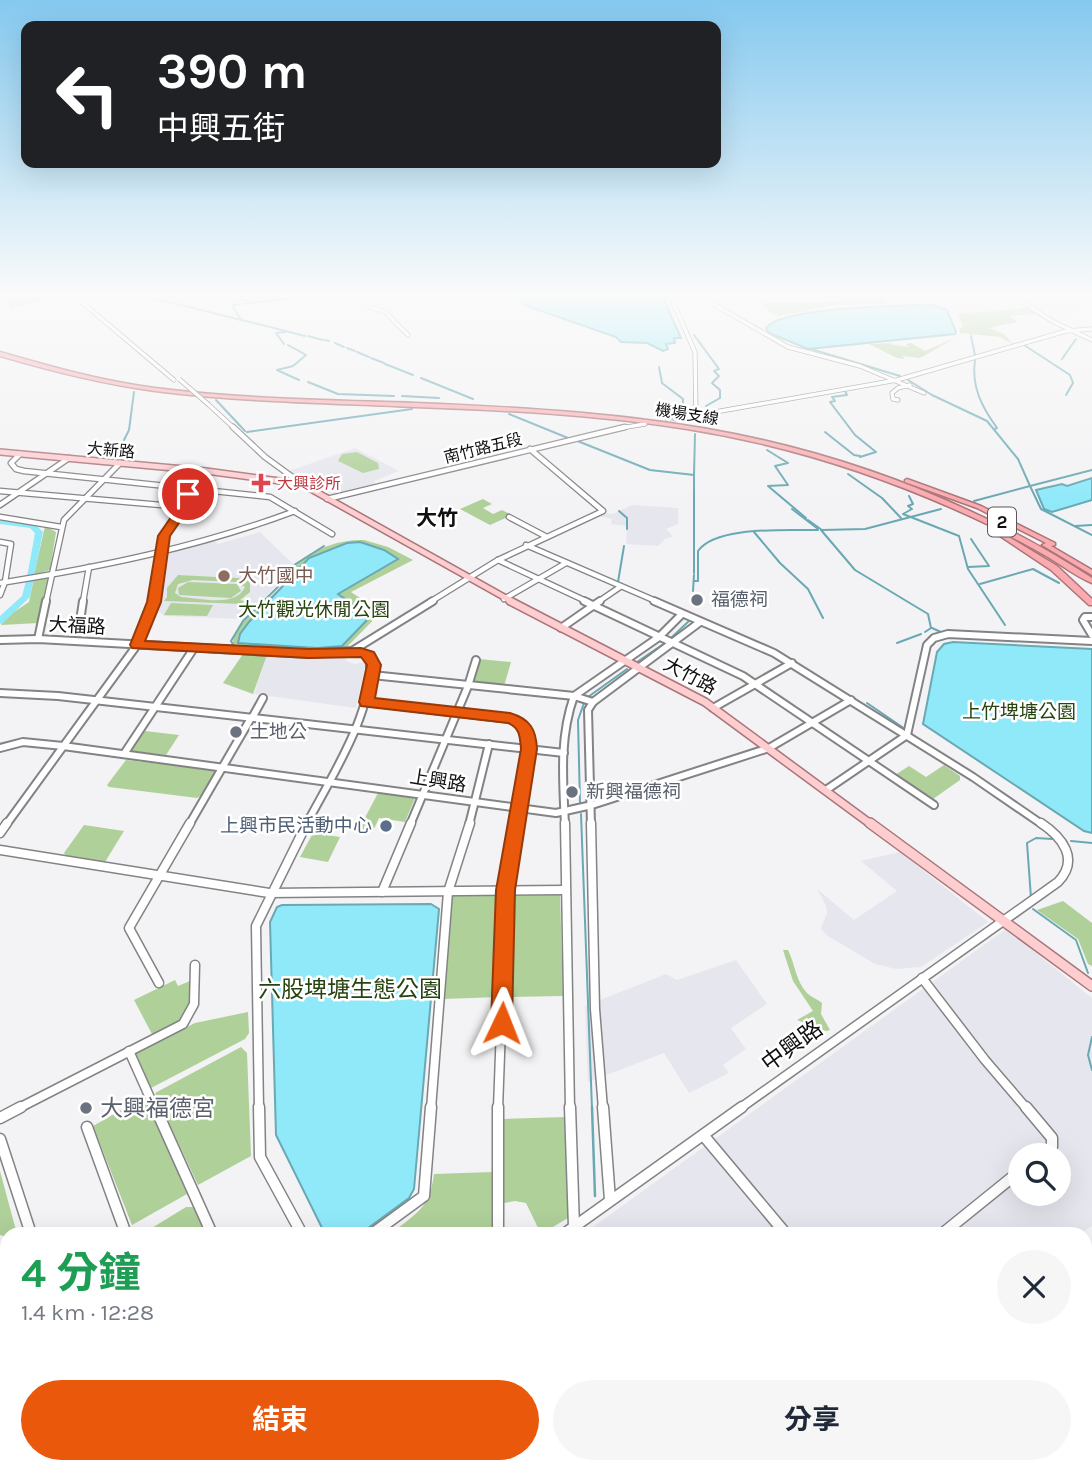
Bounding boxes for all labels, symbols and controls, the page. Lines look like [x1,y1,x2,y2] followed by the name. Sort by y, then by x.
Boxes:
[157,43,307,100] text: 390 m
[42,49,133,140] icon: left
[157,110,285,147] text: 中興五街
[654,400,720,428] street label: 機場支線
[442,429,524,467] street label: 南竹路五段
[86,438,136,462] street label: 大新路
[158,464,218,524] pin
[251,473,271,493] marker: 大興診所
[277,474,341,493] place label: 大興診所
[169,475,207,513] icon: arrive
[416,506,458,530] district label: 大竹
[988,508,1016,536] road number: 2
[238,565,314,587] place label: 大竹國中
[216,568,232,584] marker: 大竹國中
[711,589,768,611] place label: 福德祠
[689,592,705,608] marker: 福德祠
[238,599,390,621] park label: 大竹觀光休閒公園
[48,614,106,638] street label: 大福路
[660,653,720,699] street label: 大竹路
[962,701,1076,723] park label: 上竹埤塘公園
[250,721,307,743] place label: 土地公
[228,724,244,740] marker: 土地公
[408,766,468,796] street label: 上興路
[586,781,681,803] place label: 新興福德祠
[564,784,580,800] marker: 新興福德祠
[220,815,372,837] place label: 上興市民活動中心
[378,818,394,834] marker: 上興市民活動中心
[258,976,442,1003] park label: 六股埤塘生態公園
[465,986,539,1060] position arrow
[756,1015,828,1077] street label: 中興路
[100,1095,215,1122] place label: 大興福德宮
[78,1100,94,1116] marker: 大興福德宮
[1008,1143,1071,1206] map controls
[1008,1143,1071,1206] button: search
[21,1248,141,1298] text: 4 分鐘
[997,1250,1071,1324] button: close
[21,1299,154,1326] text: 1.4 km · 12:28
[21,1380,539,1460] button: 結束
[553,1380,1071,1460] button: 分享

